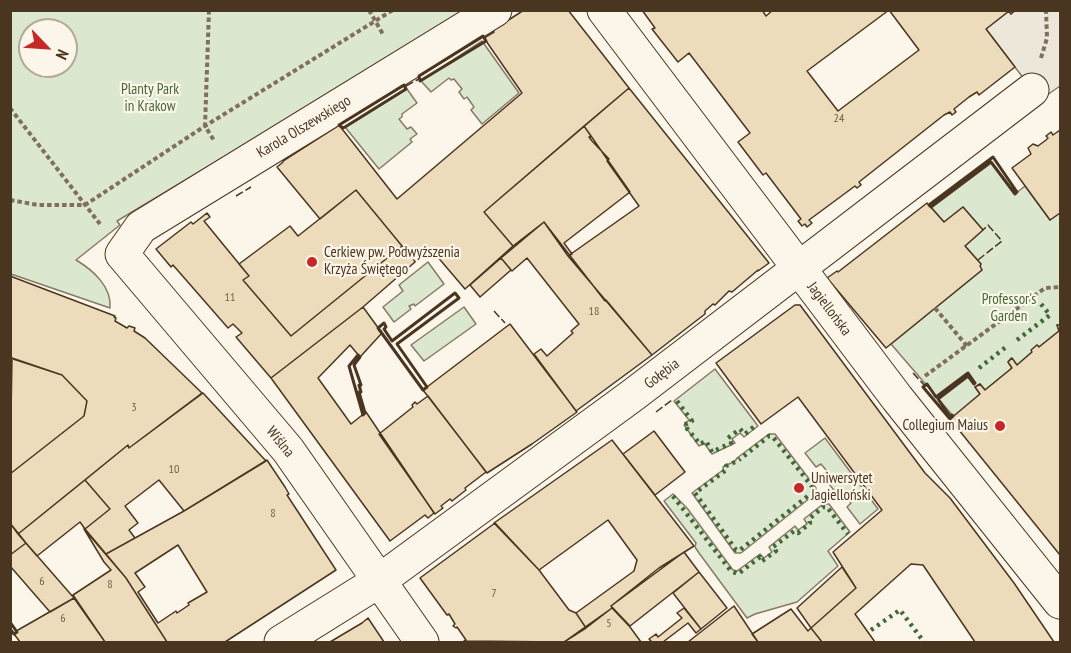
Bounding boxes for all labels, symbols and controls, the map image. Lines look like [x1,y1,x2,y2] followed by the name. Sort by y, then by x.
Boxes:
[18,18,78,78] north arrow
[52,47,73,63] text: N
[121,81,179,116] park label: Planty Park in Krakow
[254,92,354,162] street label: Karola Olszewskiego
[834,112,844,126] house number: 24
[324,244,460,279] place label: Cerkiew pw. Podwyższenia Krzyża Świętego
[305,255,319,269] marker: Cerkiew pw. Podwyższenia Krzyża Świętego
[803,279,855,339] street label: Jagiellońska
[225,291,235,305] house number: 11
[982,291,1036,326] park label: Professor's Garden
[589,305,599,319] house number: 18
[641,355,683,393] street label: Gołębia
[131,401,137,415] house number: 3
[902,417,988,435] place label: Collegium Maius
[993,419,1007,433] marker: Collegium Maius
[262,423,298,461] street label: Wiślna
[169,463,179,477] house number: 10
[811,470,873,505] place label: Uniwersytet Jagielloński
[792,481,806,495] marker: Uniwersytet Jagielloński
[270,507,276,521] house number: 8
[39,575,45,589] house number: 6
[107,578,113,592] house number: 8
[491,587,497,601] house number: 7
[60,612,66,626] house number: 6
[606,617,612,631] house number: 5

